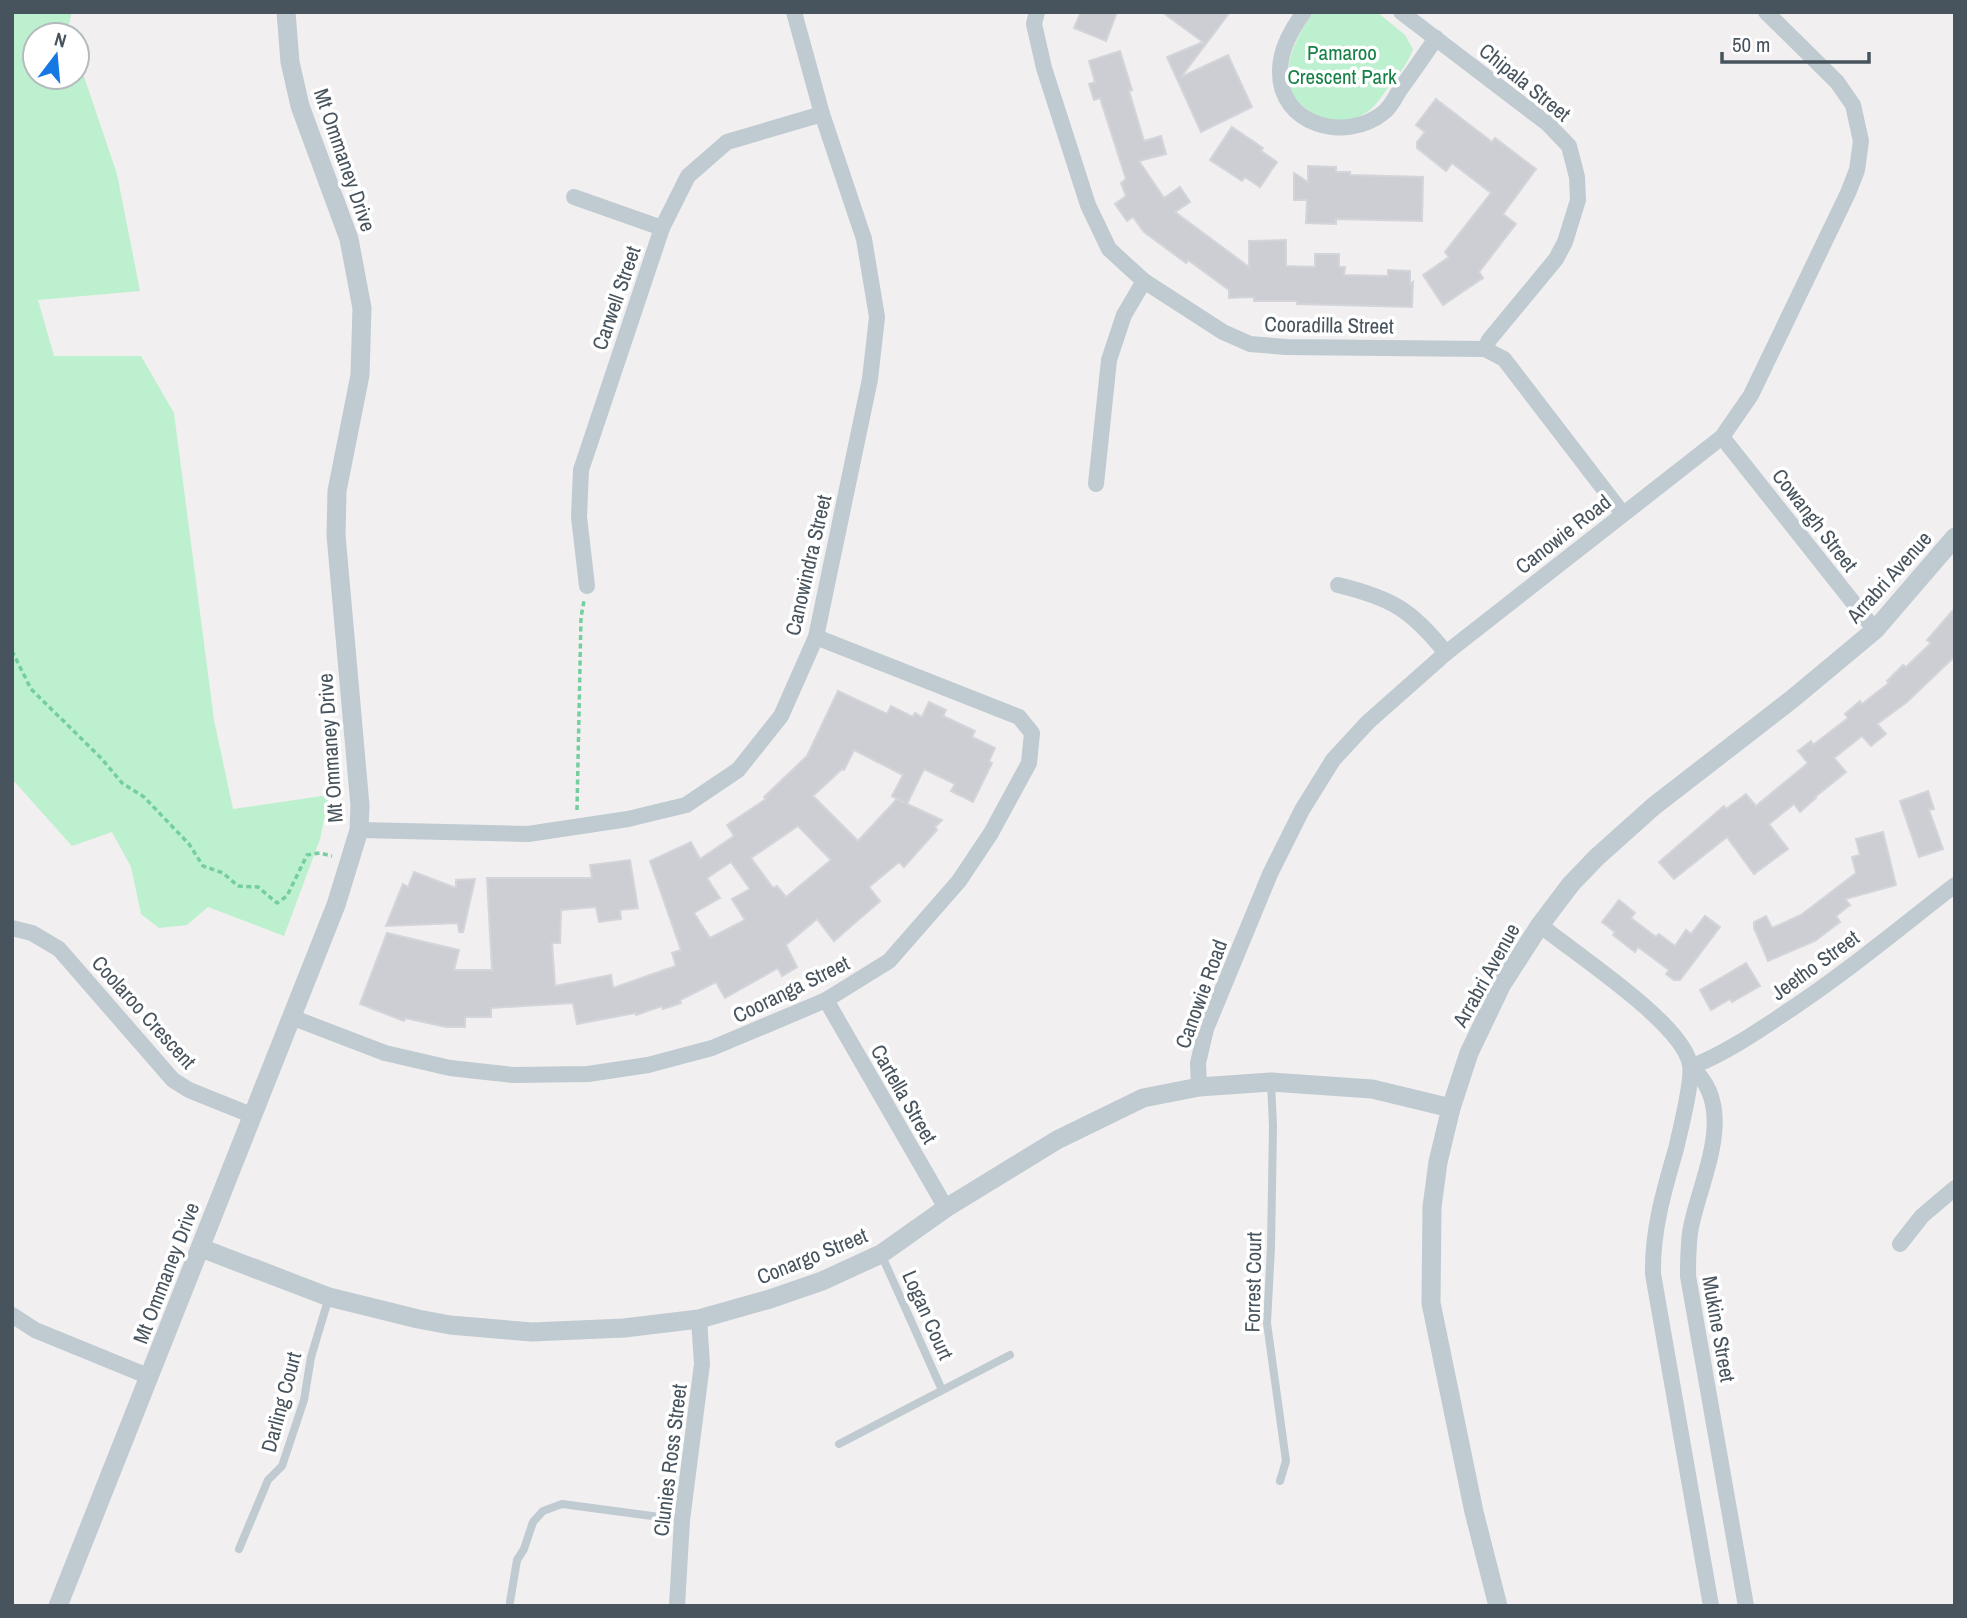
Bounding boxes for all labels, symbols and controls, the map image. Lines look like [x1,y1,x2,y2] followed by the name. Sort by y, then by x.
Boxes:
[21,21,91,91] north arrow
[1722,21,1869,65] scale bar
[52,26,70,54] text: N
[1732,30,1770,59] text: 50 m
[1473,36,1577,128] street label: Chipala Street
[1287,38,1397,91] park label: Pamaroo Crescent Park
[307,85,383,235] street label: Mt Ommaney Drive
[585,242,647,354] street label: Carwell Street
[1264,309,1394,341] street label: Cooradilla Street
[1766,462,1865,578] street label: Cowangh Street
[1509,488,1617,580] street label: Canowie Road
[778,492,838,638] street label: Canowindra Street
[1839,525,1938,630] street label: Arrabri Avenue
[310,673,350,823] street label: Mt Ommaney Drive
[1445,918,1526,1033] street label: Arrabri Avenue
[1765,923,1865,1007] street label: Jeetho Street
[1168,936,1234,1052] street label: Canowie Road
[728,948,854,1030] street label: Cooranga Street
[85,949,203,1075] street label: Coolaroo Crescent
[864,1039,944,1149] street label: Cartella Street
[126,1198,206,1348] street label: Mt Ommaney Drive
[752,1221,872,1291] street label: Conargo Street
[1238,1231,1268,1333] street label: Forrest Court
[895,1266,961,1364] street label: Logan Court
[1695,1274,1743,1385] street label: Mukine Street
[254,1349,308,1455] street label: Darling Court
[646,1382,694,1538] street label: Clunies Ross Street

